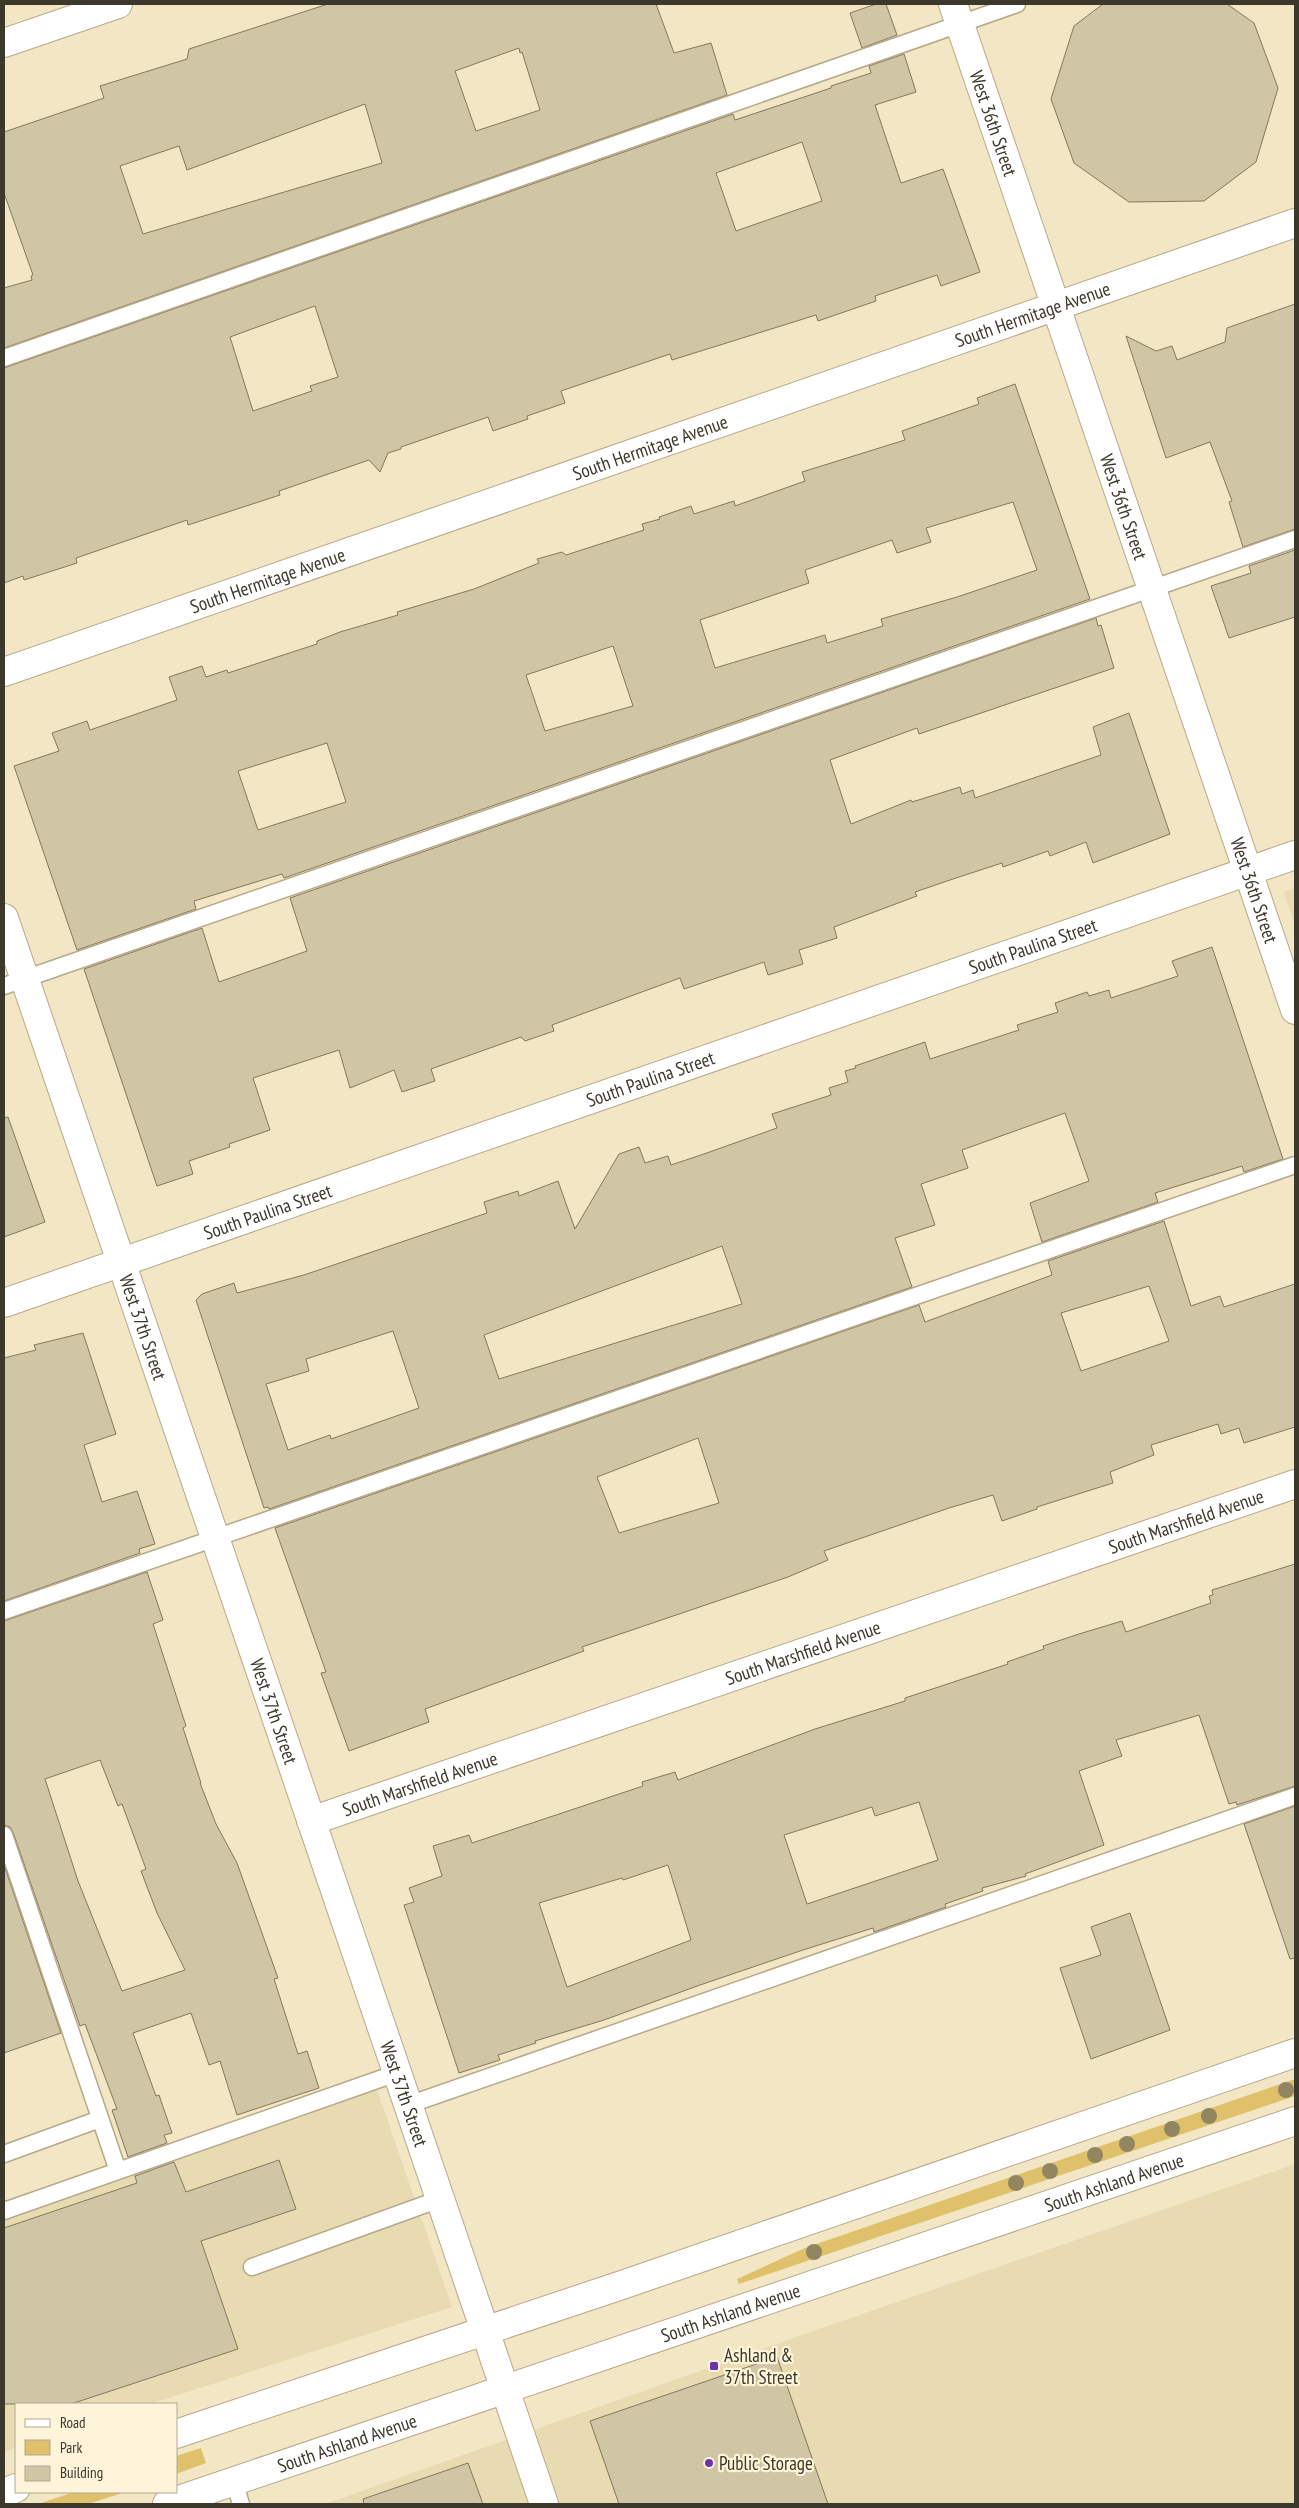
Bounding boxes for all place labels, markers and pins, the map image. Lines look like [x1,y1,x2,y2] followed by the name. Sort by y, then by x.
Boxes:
[724,2343,799,2389] place label: Ashland & 37th Street
[708,2360,720,2372] marker: Ashland & 37th Street
[719,2451,813,2475] place label: Public Storage
[703,2457,715,2469] marker: Public Storage

